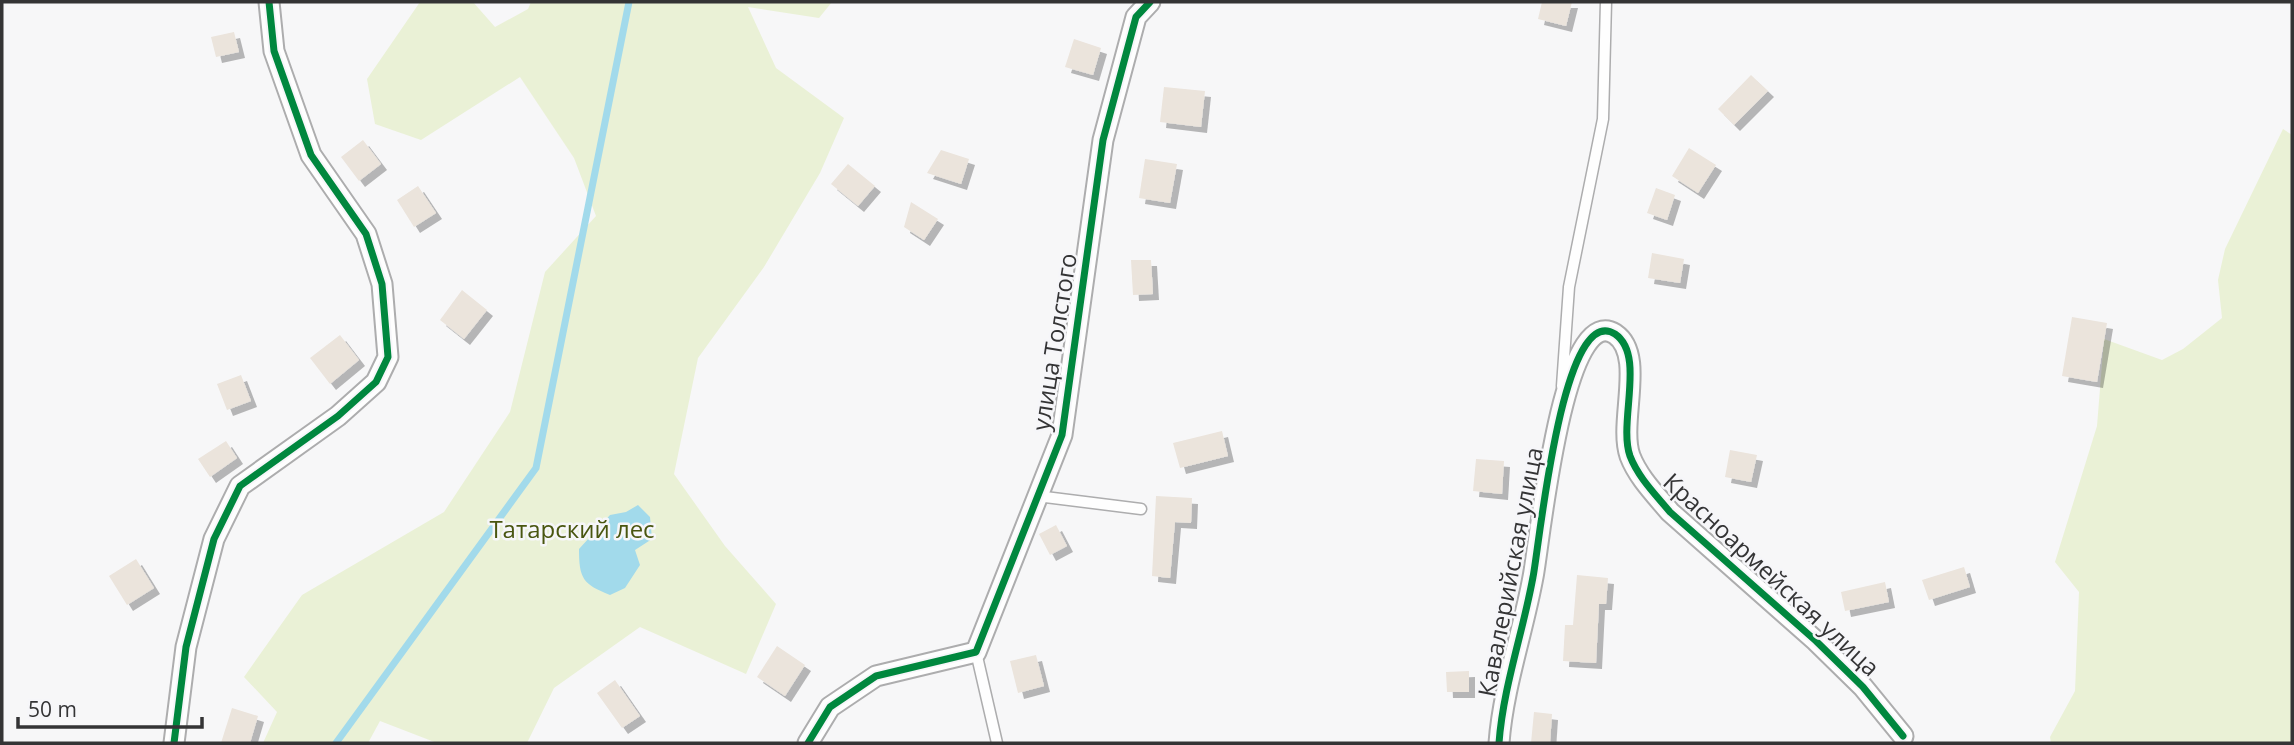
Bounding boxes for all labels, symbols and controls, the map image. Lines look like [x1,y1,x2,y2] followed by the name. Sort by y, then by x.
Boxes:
[1023,251,1084,433] street label: улица Толстого
[1469,444,1550,699] street label: Кавалерийская улица
[1657,465,1887,683] street label: Красноармейская улица
[489,512,655,545] park label: Татарский лес
[18,686,201,730] scale bar
[28,695,77,723] text: 50 m

